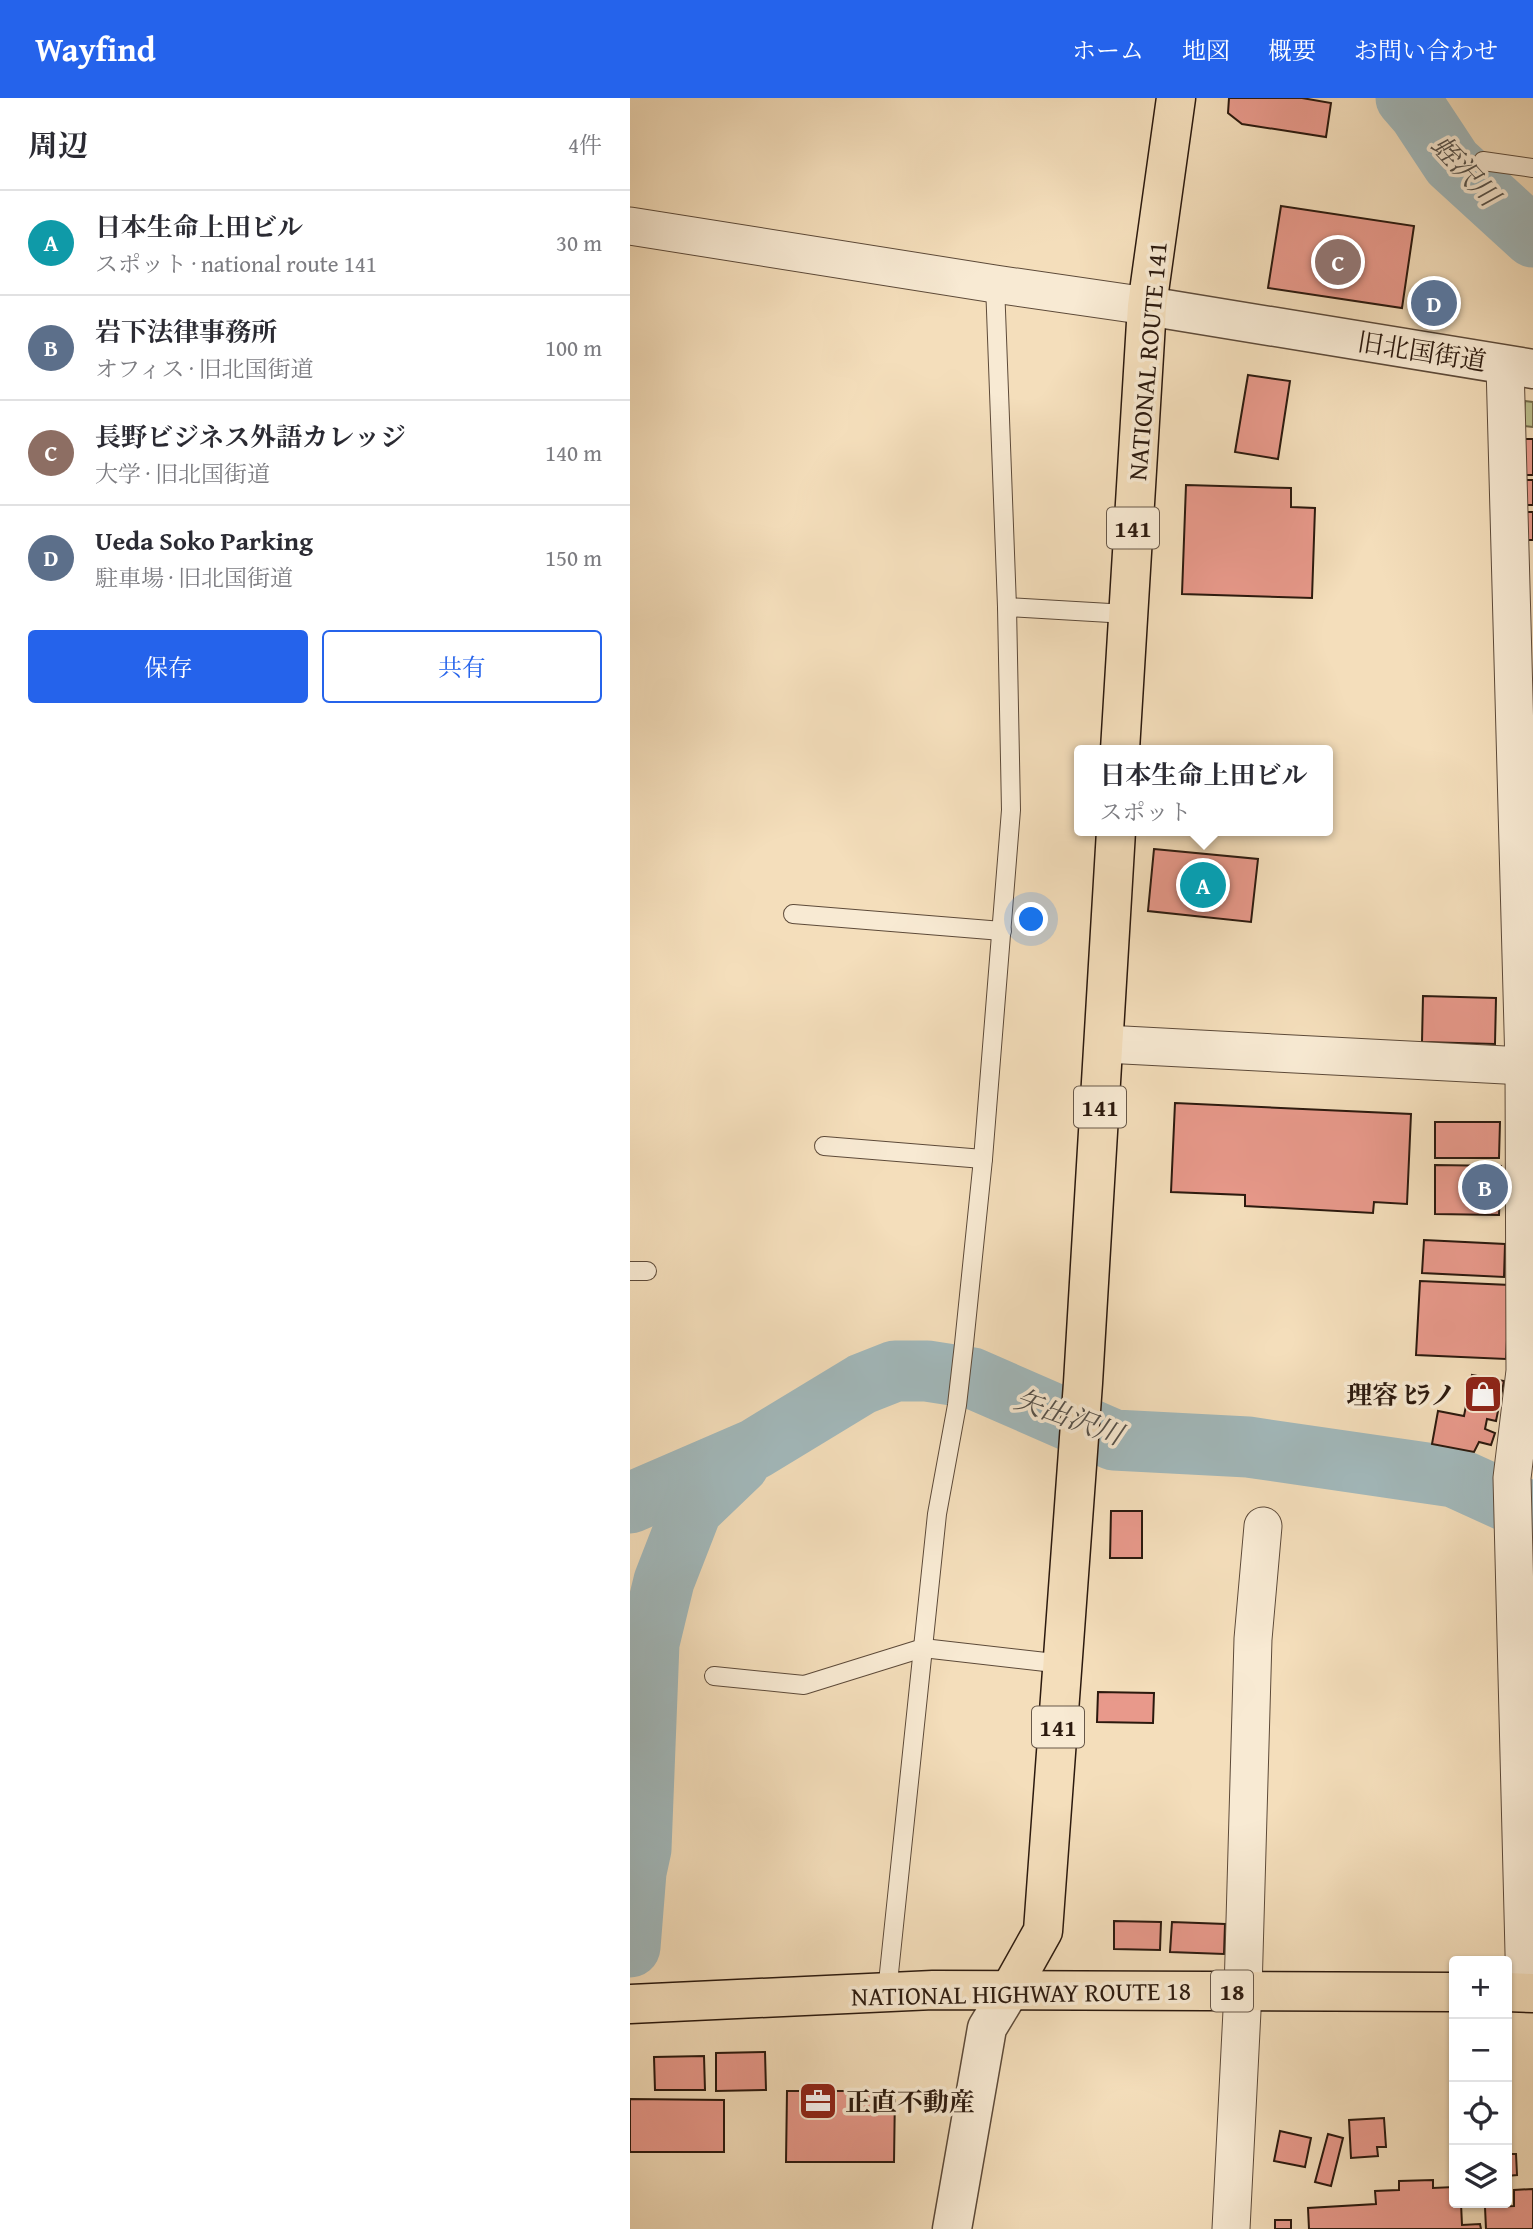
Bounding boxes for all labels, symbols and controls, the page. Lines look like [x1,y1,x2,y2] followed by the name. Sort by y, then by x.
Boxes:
[35,25,156,73] text: Wayfind
[1072,33,1144,68] text: ホーム
[1182,33,1230,68] text: 地図
[1268,33,1316,68] text: 概要
[1354,33,1498,68] text: お問い合わせ
[28,123,88,167] text: 周辺
[1422,125,1512,217] water label: 蛭沢川
[568,128,602,161] text: 4件
[95,207,303,246] text: 日本生命上田ビル
[44,226,58,259] text: A
[556,226,602,259] text: 30 m
[1315,236,1361,288] pin: C
[1117,240,1177,482] street label: NATIONAL ROUTE 141
[95,247,377,280] text: スポット · national route 141
[1411,277,1457,329] pin: D
[95,312,277,351] text: 岩下法律事務所
[1355,322,1489,380] street label: 旧北国街道
[44,331,58,364] text: B
[545,331,602,364] text: 100 m
[95,352,313,385] text: オフィス · 旧北国街道
[95,417,406,456] text: 長野ビジネス外語カレッジ
[44,436,58,469] text: C
[545,436,602,469] text: 140 m
[95,457,270,490] text: 大学 · 旧北国街道
[1107,508,1159,548] road number: 141
[95,521,313,560] text: Ueda Soko Parking
[44,541,58,574] text: D
[545,541,602,574] text: 150 m
[95,561,293,594] text: 駐車場 · 旧北国街道
[28,630,308,703] button: 保存
[322,630,602,703] button: 共有
[1074,745,1333,836] popup
[1099,755,1308,794] text: 日本生命上田ビル
[1099,795,1191,828] text: スポット
[1180,859,1226,911] pin: A
[1014,902,1048,936] your location
[1074,1086,1126,1128] road number: 141
[1462,1161,1508,1213] pin: B
[1462,1373,1504,1415] shop icon: 理容 ﾋﾗノ
[1346,1375,1456,1414] place label: 理容 ﾋﾗノ
[1009,1378,1131,1455] water label: 矢出沢川
[1032,1707,1084,1748] road number: 141
[1449,1956,1512,2208] map controls
[1449,1956,1512,2019] button: +
[1211,1970,1253,2012] road number: 18
[851,1971,1191,2015] street label: NATIONAL HIGHWAY ROUTE 18
[1449,2019,1512,2082] button: −
[797,2080,839,2122] office icon: 正直不動産
[845,2082,975,2121] place label: 正直不動産
[1449,2082,1512,2145] button: locate
[1449,2145,1512,2208] button: layers

